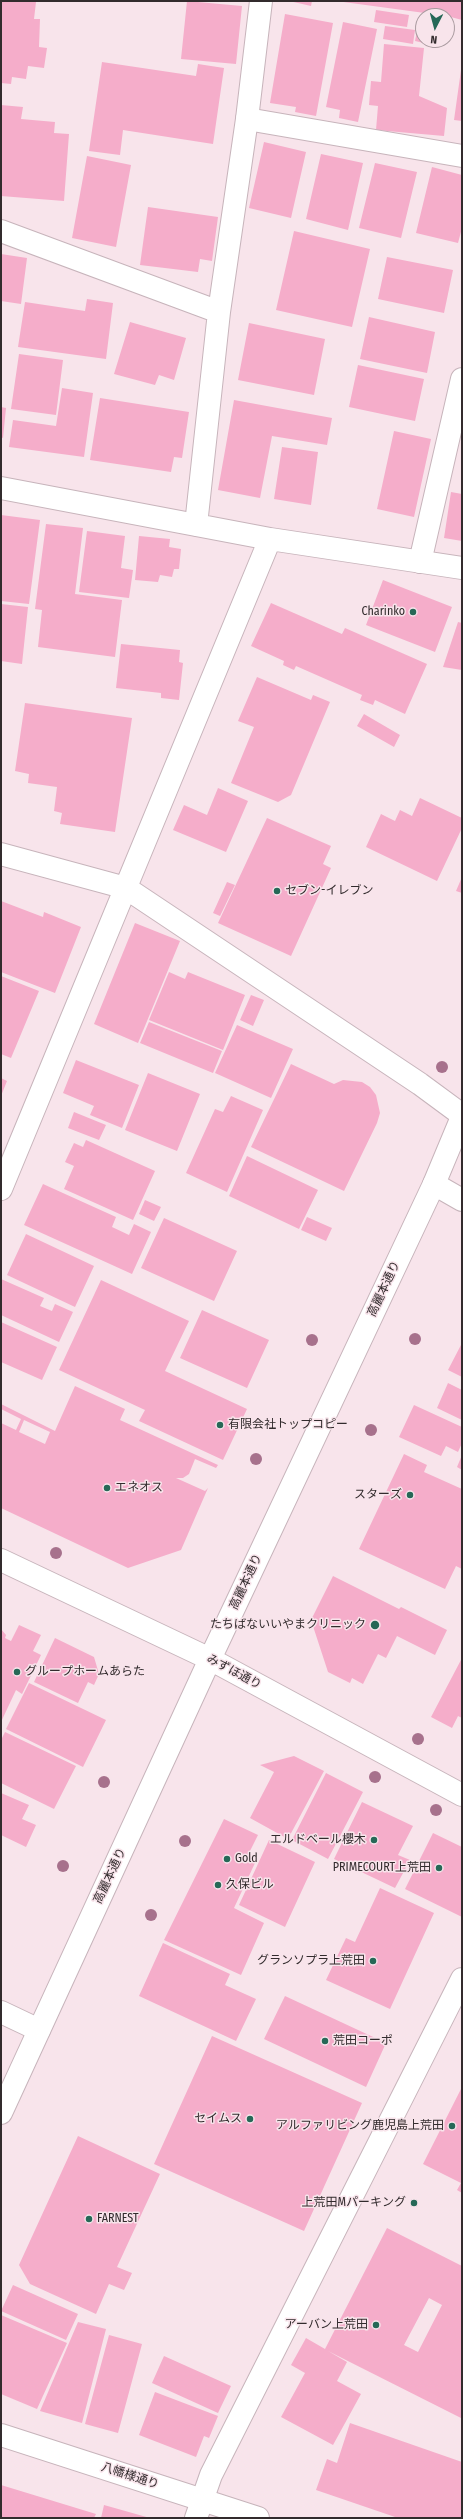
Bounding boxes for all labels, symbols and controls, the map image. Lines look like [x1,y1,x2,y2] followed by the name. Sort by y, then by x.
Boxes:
[415,8,455,48] north arrow
[430,33,438,46] text: N
[361,605,405,619] place label: Charinko
[408,607,418,617] marker: Charinko
[285,884,373,898] place label: セブン-イレブン
[272,886,282,896] marker: セブン-イレブン
[365,1259,403,1319] street label: 高麗本通り
[228,1418,348,1432] place label: 有限会社トップコピー
[215,1420,225,1430] marker: 有限会社トップコピー
[115,1481,163,1495] place label: エネオス
[102,1483,112,1493] marker: エネオス
[354,1488,402,1502] place label: スターズ
[405,1490,415,1500] marker: スターズ
[227,1552,265,1612] street label: 高麗本通り
[210,1618,366,1632] place label: たちばないいやまクリニック
[369,1619,381,1631] marker: たちばないいやまクリニック
[204,1652,264,1692] street label: みずほ通り
[25,1665,145,1679] place label: グループホームあらた
[12,1667,22,1677] marker: グループホームあらた
[270,1833,366,1847] place label: エルドベール櫻木
[369,1835,379,1845] marker: エルドベール櫻木
[91,1846,129,1906] street label: 高麗本通り
[235,1852,258,1866] place label: Gold
[222,1854,232,1864] marker: Gold
[333,1861,431,1875] place label: PRIMECOURT上荒田
[434,1863,444,1873] marker: PRIMECOURT上荒田
[226,1878,274,1892] place label: 久保ビル
[213,1880,223,1890] marker: 久保ビル
[257,1954,365,1968] place label: グランソプラ上荒田
[368,1956,378,1966] marker: グランソプラ上荒田
[333,2034,393,2048] place label: 荒田コーポ
[320,2036,330,2046] marker: 荒田コーポ
[194,2112,242,2126] place label: セイムス
[245,2114,255,2124] marker: セイムス
[276,2119,444,2133] place label: アルファリビング鹿児島上荒田
[447,2121,457,2131] marker: アルファリビング鹿児島上荒田
[301,2196,406,2210] place label: 上荒田Mパーキング
[409,2198,419,2208] marker: 上荒田Mパーキング
[97,2212,139,2226] place label: FARNEST
[84,2214,94,2224] marker: FARNEST
[285,2318,368,2332] place label: アーバン上荒田
[371,2320,381,2330] marker: アーバン上荒田
[99,2460,161,2492] street label: 八幡様通り

